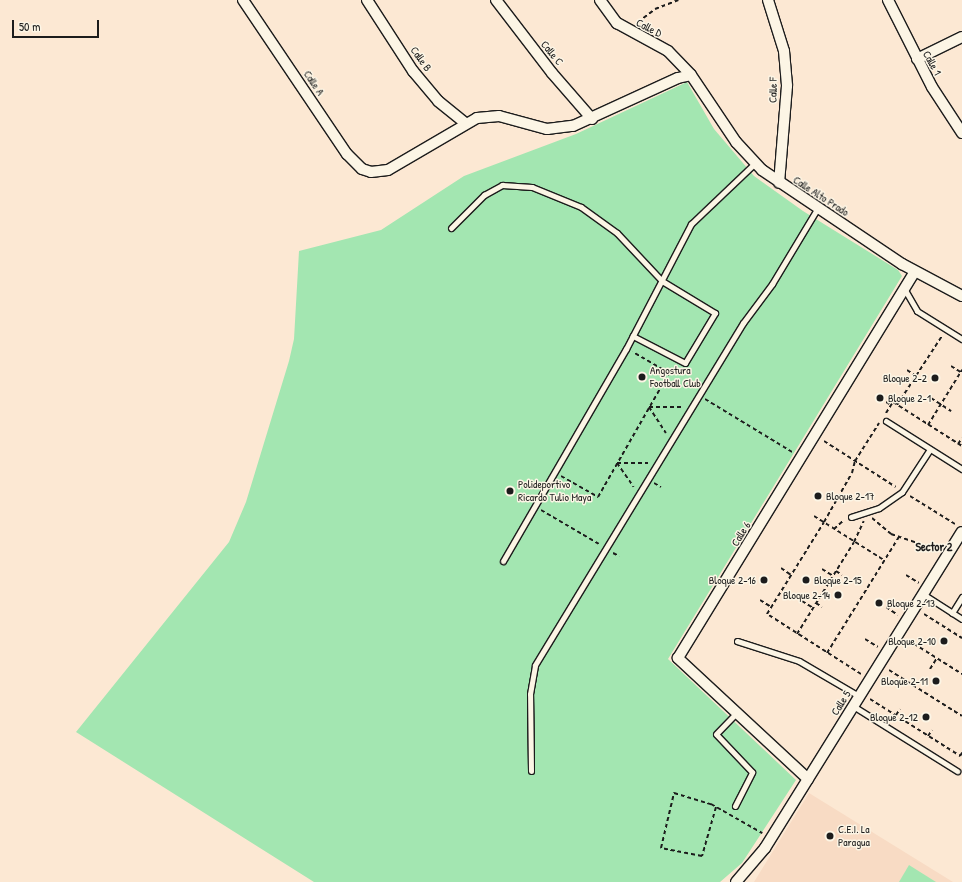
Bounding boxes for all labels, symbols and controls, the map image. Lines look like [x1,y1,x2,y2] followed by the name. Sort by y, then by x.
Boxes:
[14,12,101,38] scale bar
[634,16,664,40] street label: Calle D
[19,18,40,35] text: 50 m
[538,38,566,68] street label: Calle C
[408,44,434,74] street label: Calle B
[920,48,944,78] street label: Calle 1
[301,68,327,98] street label: Calle A
[766,77,780,103] street label: Calle F
[791,173,851,219] street label: Calle Alto Prado
[650,364,701,390] place label: Angostura Football Club
[883,371,927,385] place label: Bloque 2-2
[637,372,647,382] marker: Angostura Football Club
[930,373,940,383] marker: Bloque 2-2
[888,391,931,405] place label: Bloque 2-1
[875,393,885,403] marker: Bloque 2-1
[518,478,591,504] place label: Polideportivo Ricardo Tulio Maya
[505,486,515,496] marker: Polideportivo Ricardo Tulio Maya
[826,489,874,503] place label: Bloque 2-17
[813,491,823,501] marker: Bloque 2-17
[728,519,754,549] street label: Calle 6
[916,540,952,554] district label: Sector 2
[709,573,756,587] place label: Bloque 2-16
[814,573,862,587] place label: Bloque 2-15
[759,575,769,585] marker: Bloque 2-16
[801,575,811,585] marker: Bloque 2-15
[783,588,830,602] place label: Bloque 2-14
[833,590,843,600] marker: Bloque 2-14
[887,596,935,610] place label: Bloque 2-13
[874,598,884,608] marker: Bloque 2-13
[888,634,936,648] place label: Bloque 2-10
[939,636,949,646] marker: Bloque 2-10
[881,674,928,688] place label: Bloque 2-11
[931,676,941,686] marker: Bloque 2-11
[828,688,854,718] street label: Calle 5
[870,710,918,724] place label: Bloque 2-12
[921,712,931,722] marker: Bloque 2-12
[838,823,870,849] place label: C.E.I. La Paragua
[825,831,835,841] marker: C.E.I. La Paragua

